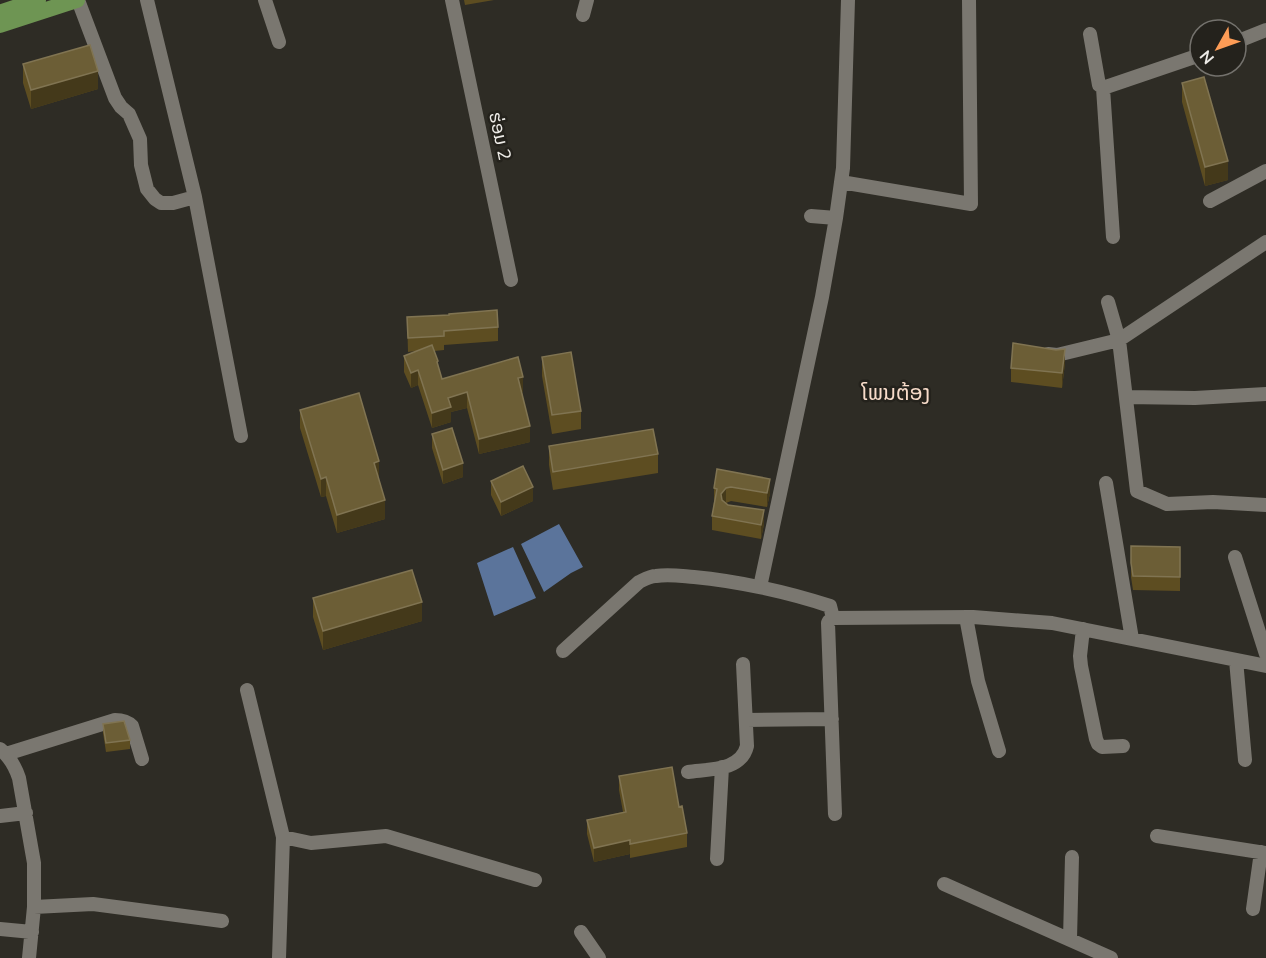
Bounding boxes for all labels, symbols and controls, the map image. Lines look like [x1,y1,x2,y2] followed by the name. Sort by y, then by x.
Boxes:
[1188,18,1248,78] north arrow
[1195,45,1220,69] text: N
[483,110,517,162] street label: ຮ່ອມ 2
[861,379,930,407] district label: ໂພນຕ້ອງ

